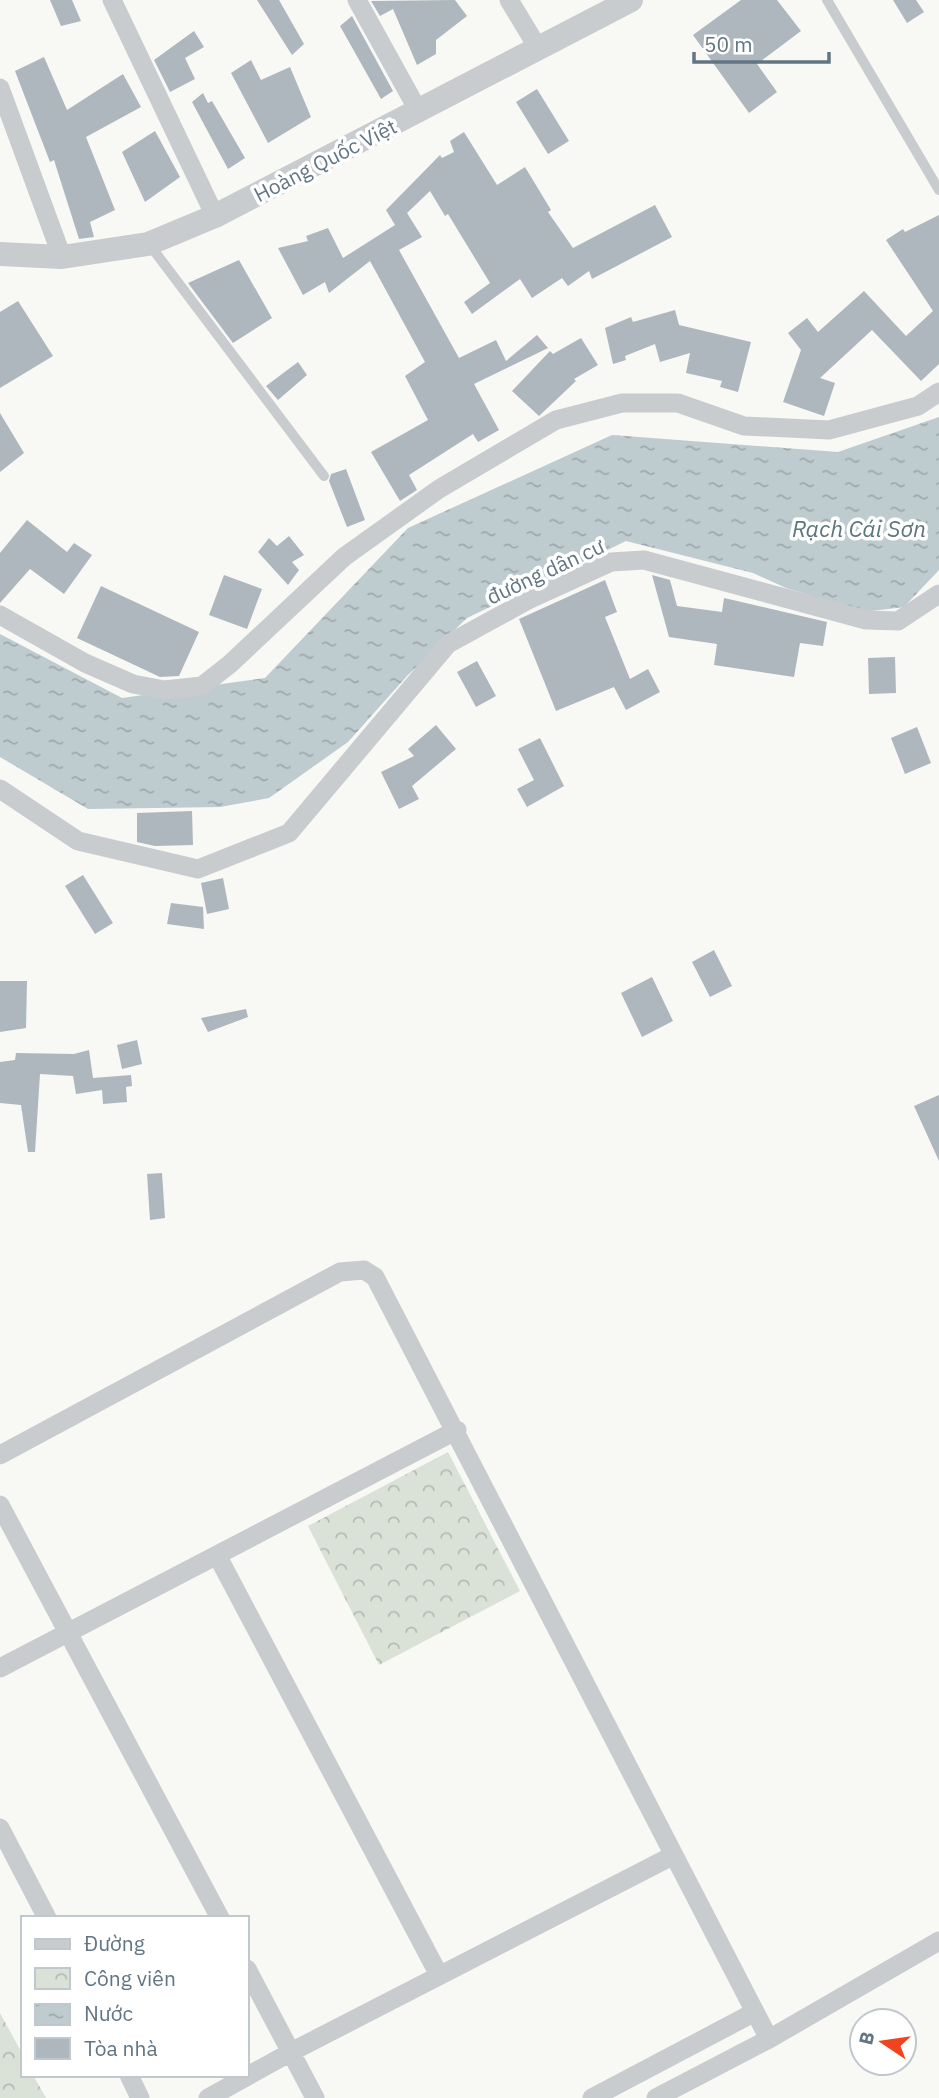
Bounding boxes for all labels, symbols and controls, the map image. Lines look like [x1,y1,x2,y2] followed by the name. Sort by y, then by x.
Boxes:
[694,21,829,65] scale bar
[704,30,753,58] text: 50 m
[249,112,401,208] street label: Hoàng Quốc Việt
[792,513,926,543] water label: Rạch Cái Sơn
[482,532,608,610] street label: đường dân cư
[21,1916,248,2077] legend
[84,1929,145,1957] text: Đường
[84,1964,176,1992] text: Công viên
[84,1999,133,2027] text: Nước
[848,2007,918,2077] north arrow
[853,2029,880,2047] text: B
[84,2034,158,2062] text: Tòa nhà

